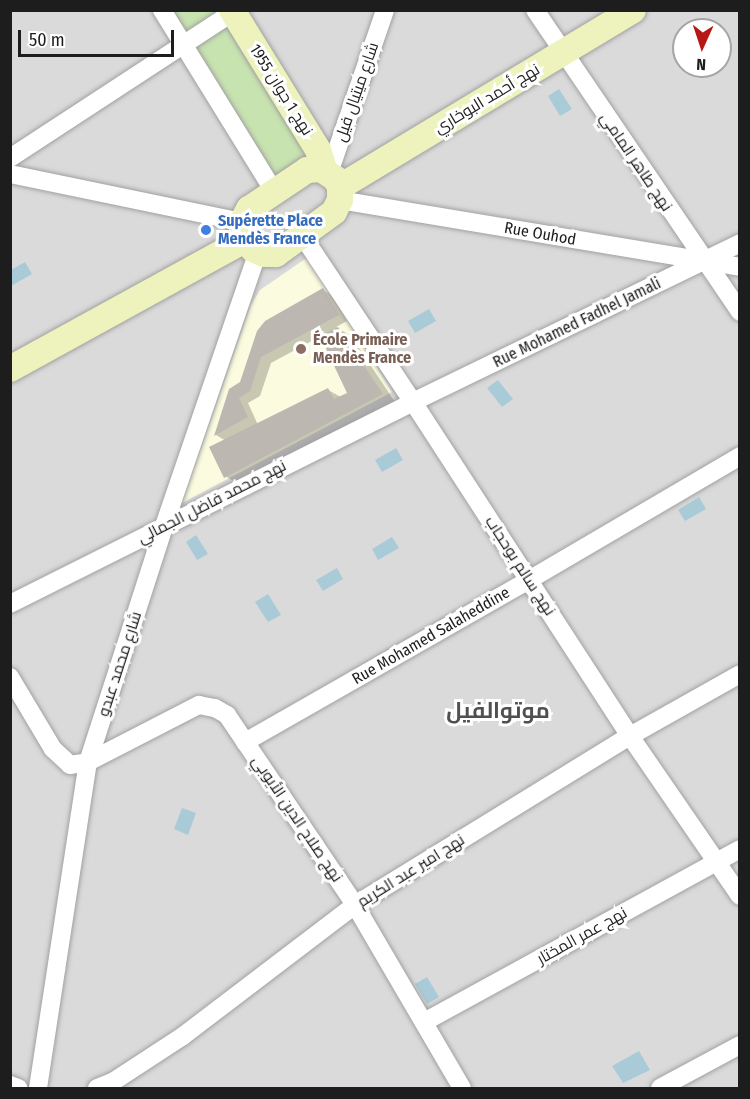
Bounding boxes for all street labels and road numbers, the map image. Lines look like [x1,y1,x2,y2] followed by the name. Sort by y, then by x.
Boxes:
[331,40,383,144] street label: شارع ميتيال فيل
[245,41,317,139] street label: نهج 1 جوان 1955
[431,60,543,138] street label: نهج أحمد البوخاري
[596,109,676,215] street label: نهج طاهر المامي
[503,218,577,250] street label: Rue Ouhod
[490,274,664,372] street label: Rue Mohamed Fadhel Jamali
[134,456,290,548] street label: نهج محمد فاضل الجمالي
[481,513,559,619] street label: نهج سالم بوحجاب
[349,583,513,689] street label: Rue Mohamed Salaheddine
[94,609,146,719] street label: شارع محمد عبدو
[248,752,346,886] street label: نهج صلاح الدين الأيوبي
[354,830,468,912] street label: نهج امير عبد الكريم
[534,903,630,969] street label: نهج عمر المختار

